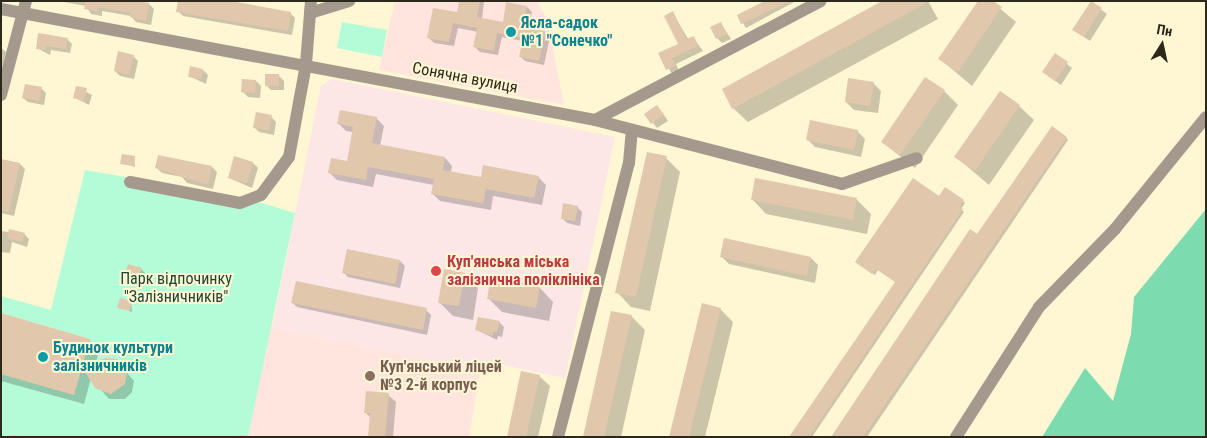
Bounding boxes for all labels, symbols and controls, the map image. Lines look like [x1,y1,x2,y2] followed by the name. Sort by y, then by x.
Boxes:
[521,13,612,51] place label: Ясла-садок №1 "Сонечко"
[1137,20,1187,70] north arrow
[1156,21,1174,39] text: Пн
[505,26,517,38] marker: Ясла-садок №1 "Сонечко"
[411,58,519,98] street label: Сонячна вулиця
[447,252,600,290] place label: Куп'янська міська залізнична поліклініка
[429,264,443,278] marker: Куп'янська міська залізнична поліклініка
[120,269,232,307] park label: Парк відпочинку "Залізничників"
[53,338,173,376] place label: Будинок культури залізничників
[37,351,49,363] marker: Будинок культури залізничників
[380,357,502,395] place label: Куп'янський ліцей №3 2-й корпус
[364,370,376,382] marker: Куп'янський ліцей №3 2-й корпус

